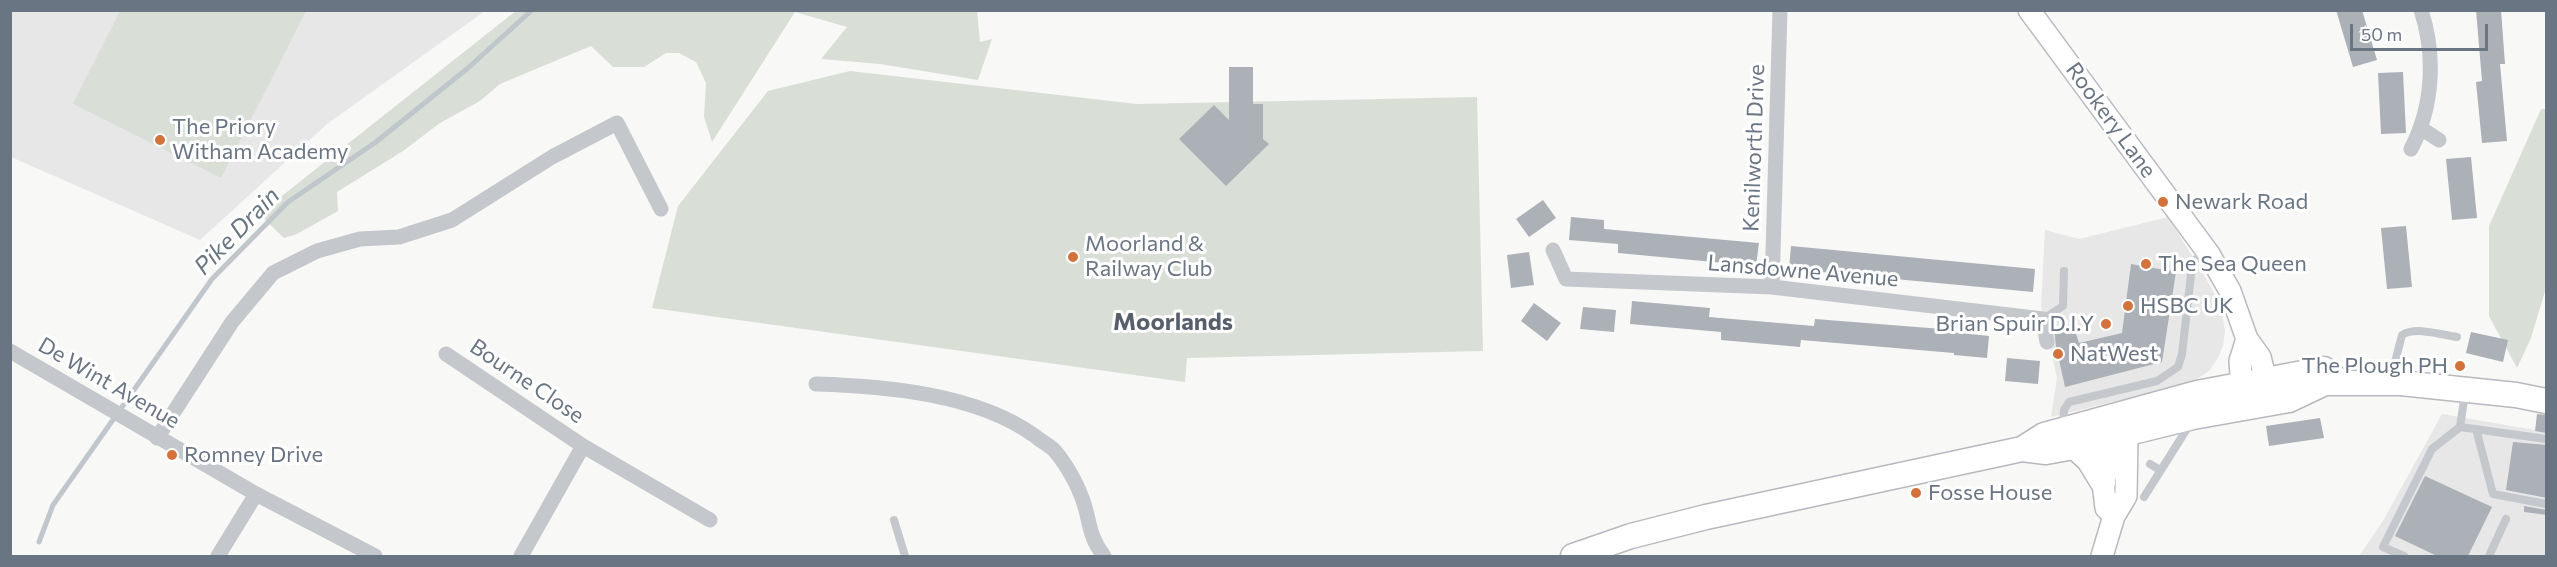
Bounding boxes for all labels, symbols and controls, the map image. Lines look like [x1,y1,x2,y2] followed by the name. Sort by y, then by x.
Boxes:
[2353,12,2491,50] scale bar
[2361,23,2402,45] text: 50 m
[2060,57,2162,183] street label: Rookery Lane
[1738,64,1770,232] street label: Kenilworth Drive
[172,114,348,166] place label: The Priory Witham Academy
[153,133,167,147] marker: The Priory Witham Academy
[188,181,286,281] water label: Pike Drain
[2175,189,2308,215] place label: Newark Road
[2156,195,2170,209] marker: Newark Road
[1085,231,1213,282] place label: Moorland & Railway Club
[1066,250,1080,264] marker: Moorland & Railway Club
[1706,250,1900,292] street label: Lansdowne Avenue
[2158,251,2307,277] place label: The Sea Queen
[2139,257,2153,271] marker: The Sea Queen
[2140,293,2234,319] place label: HSBC UK
[2121,299,2135,313] marker: HSBC UK
[1113,308,1233,336] district label: Moorlands
[1936,311,2094,337] place label: Brian Spuir D.I.Y
[2099,317,2113,331] marker: Brian Spuir D.I.Y
[33,332,185,434] street label: De Wint Avenue
[465,333,589,429] street label: Bourne Close
[2070,341,2159,367] place label: NatWest
[2051,347,2065,361] marker: NatWest
[2302,353,2448,379] place label: The Plough PH
[2453,359,2467,373] marker: The Plough PH
[184,442,323,468] place label: Romney Drive
[165,448,179,462] marker: Romney Drive
[1928,480,2052,506] place label: Fosse House
[1909,486,1923,500] marker: Fosse House

